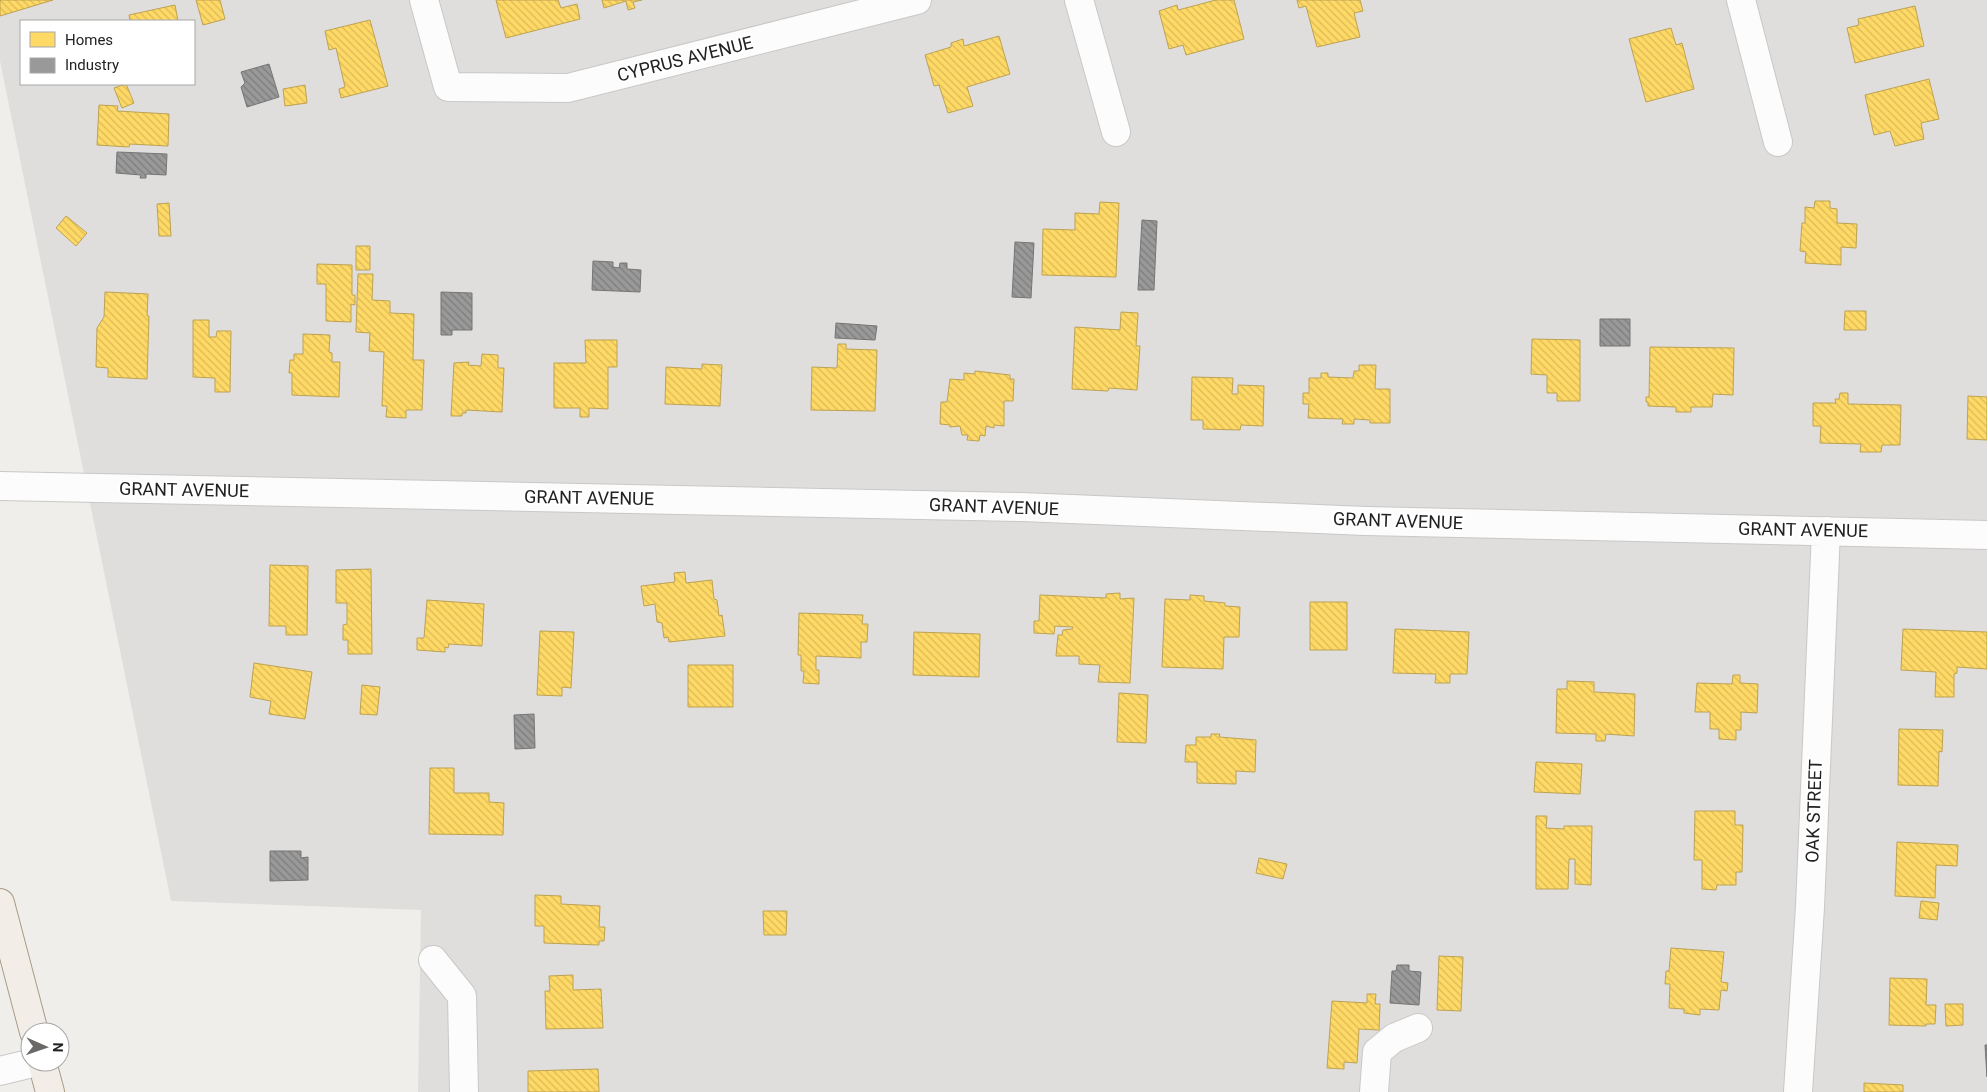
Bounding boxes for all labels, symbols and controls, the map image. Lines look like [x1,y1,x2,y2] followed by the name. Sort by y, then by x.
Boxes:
[20,20,195,85] legend
[65,31,113,49] text: Homes
[615,31,755,86] street label: CYPRUS AVENUE
[65,56,119,74] text: Industry
[119,478,249,501] street label: GRANT AVENUE
[524,486,654,509] street label: GRANT AVENUE
[929,494,1059,519] street label: GRANT AVENUE
[1333,508,1463,533] street label: GRANT AVENUE
[1738,518,1868,541] street label: GRANT AVENUE
[1801,759,1826,863] street label: OAK STREET
[20,1022,70,1072] north arrow
[50,1042,66,1053] text: N

